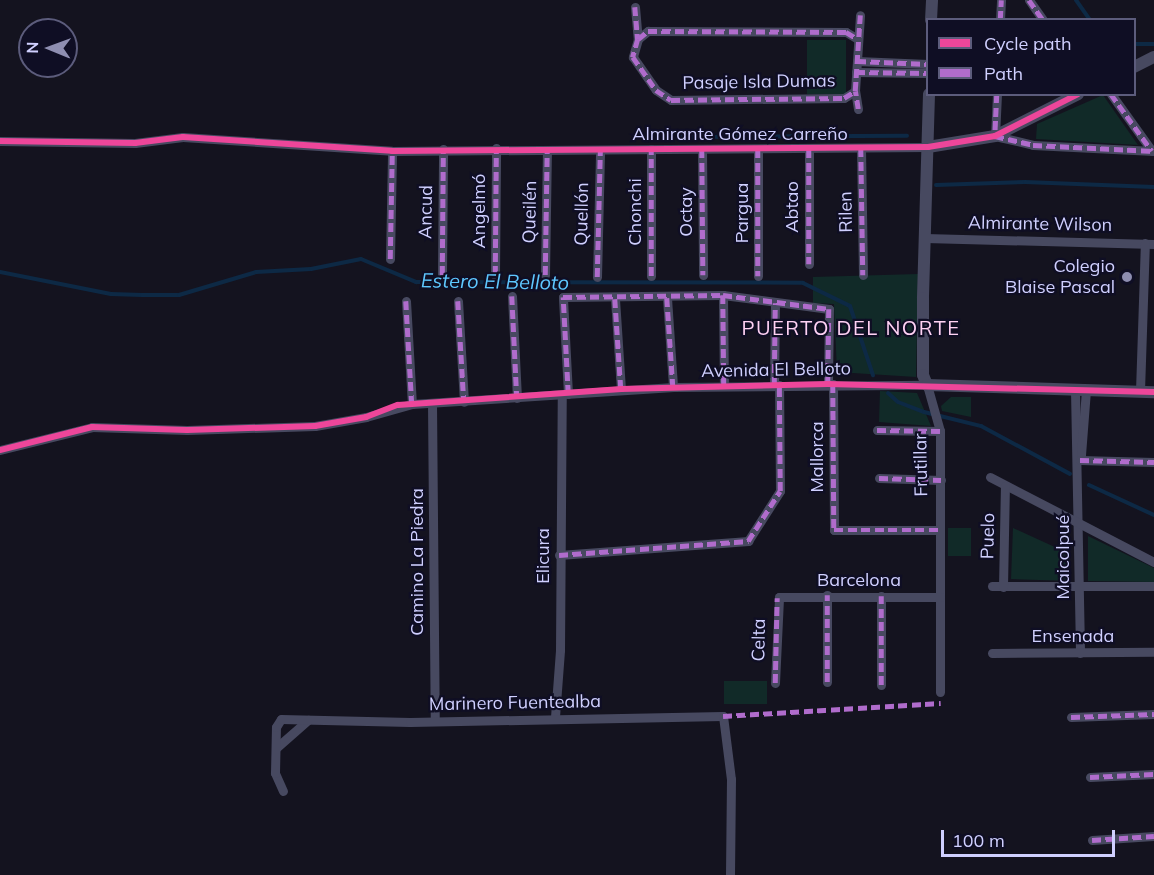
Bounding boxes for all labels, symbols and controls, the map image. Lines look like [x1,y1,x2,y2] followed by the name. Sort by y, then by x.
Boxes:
[18,18,78,78] north arrow
[926,18,1136,96] legend
[984,32,1071,55] text: Cycle path
[22,42,42,54] text: N
[984,62,1023,85] text: Path
[682,70,836,94] street label: Pasaje Isla Dumas
[632,123,848,145] street label: Almirante Gómez Carreño
[468,174,490,248] street label: Angelmó
[624,178,646,246] street label: Chonchi
[519,180,541,244] street label: Queilén
[781,181,803,233] street label: Abtao
[571,182,593,246] street label: Quellón
[731,183,753,243] street label: Pargua
[415,185,437,239] street label: Ancud
[675,187,697,237] street label: Octay
[835,191,857,233] street label: Rilen
[968,212,1112,236] street label: Almirante Wilson
[1005,256,1115,298] place label: Colegio Blaise Pascal
[421,268,569,294] water label: Estero El Belloto
[1120,270,1134,284] marker: Colegio Blaise Pascal
[741,315,961,339] district label: PUERTO DEL NORTE
[701,358,851,382] street label: Avenida El Belloto
[806,421,828,493] street label: Mallorca
[910,433,932,497] street label: Frutillar
[406,488,428,636] street label: Camino La Piedra
[977,513,999,559] street label: Puelo
[1052,515,1074,599] street label: Maicolpué
[532,528,554,584] street label: Elicura
[817,569,901,591] street label: Barcelona
[748,618,770,662] street label: Celta
[1032,625,1114,647] street label: Ensenada
[429,691,601,715] street label: Marinero Fuentealba
[944,818,1118,856] scale bar
[952,829,1005,852] text: 100 m

